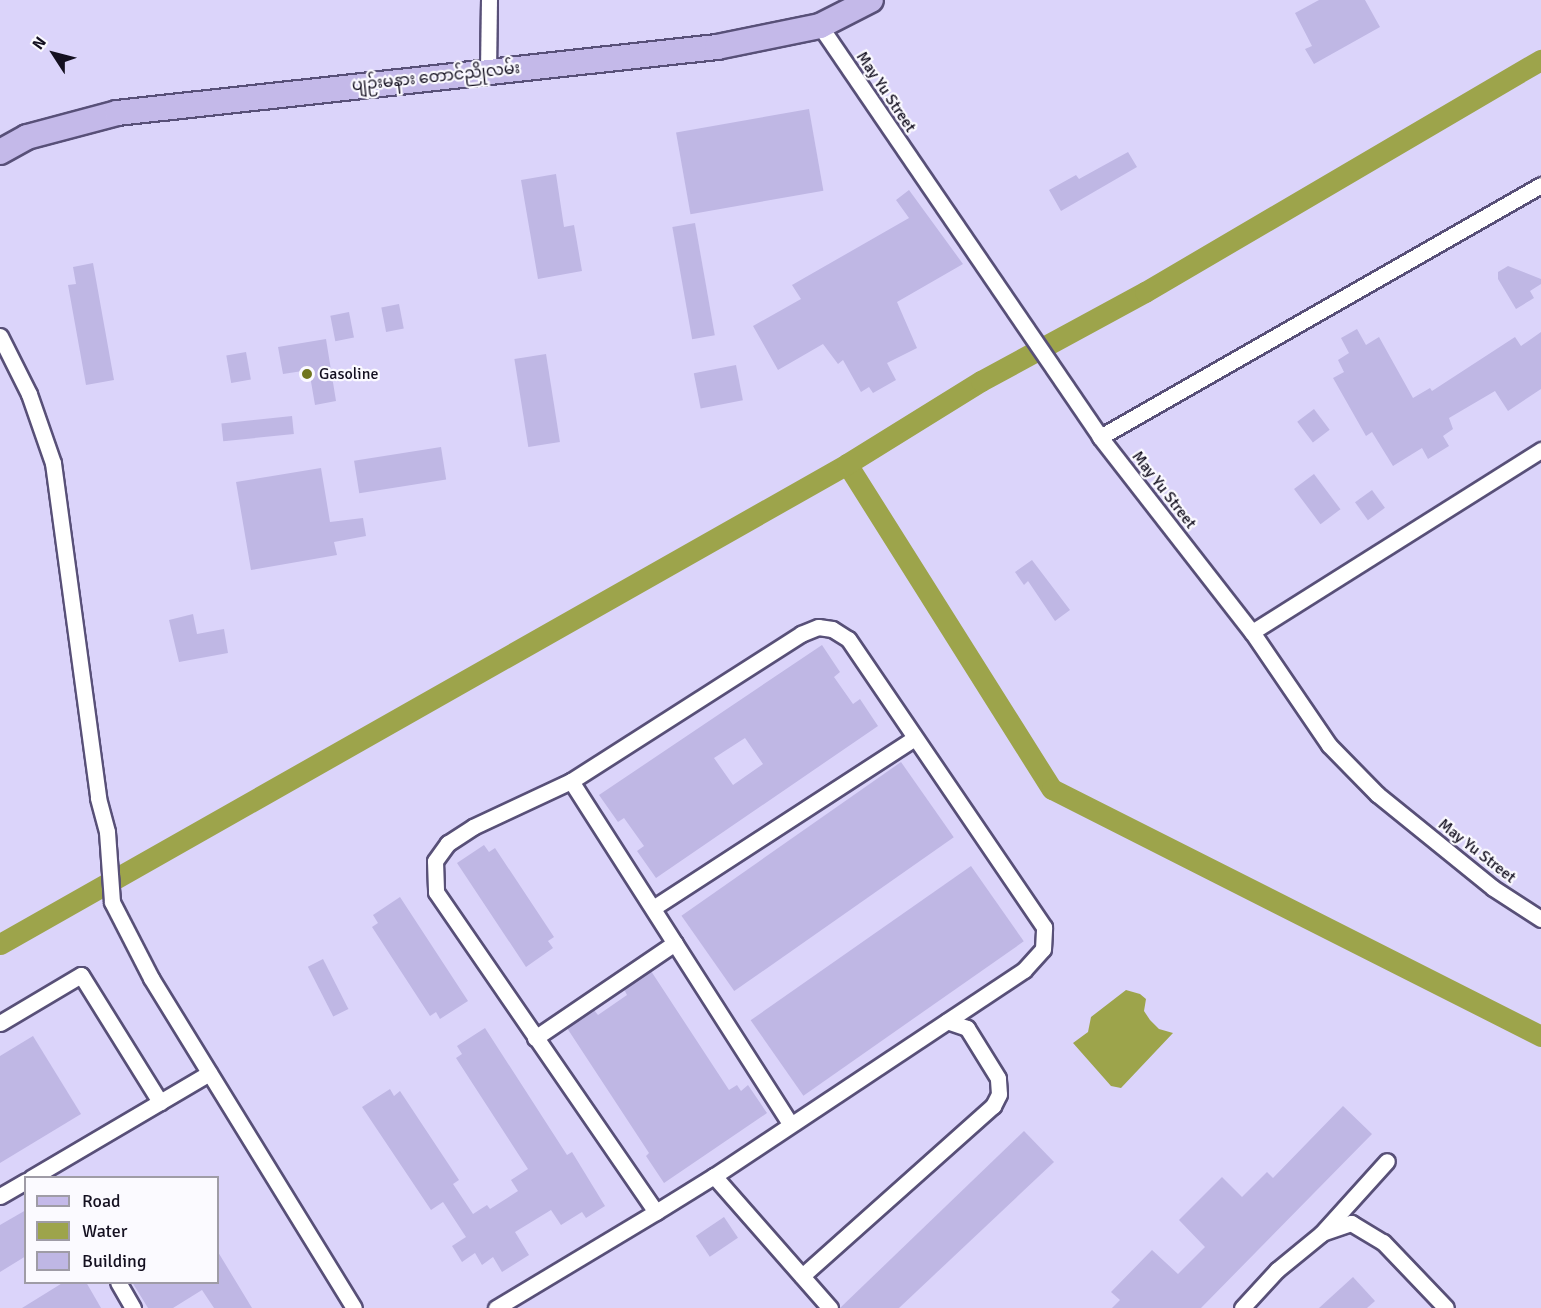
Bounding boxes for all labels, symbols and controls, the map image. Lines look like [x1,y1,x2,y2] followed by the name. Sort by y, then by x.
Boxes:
[24,24,84,84] north arrow
[28,33,51,54] text: N
[852,48,920,136] street label: May Yu Street
[351,59,521,95] street label: ပျဉ်းမနား တောင်ညိုလမ်း
[319,364,378,384] place label: Gasoline
[300,367,314,381] marker: Gasoline
[1128,447,1200,533] street label: May Yu Street
[1434,815,1520,887] street label: May Yu Street
[24,1176,219,1284] legend
[82,1190,121,1212] text: Road
[82,1220,127,1242] text: Water
[82,1250,146,1272] text: Building

